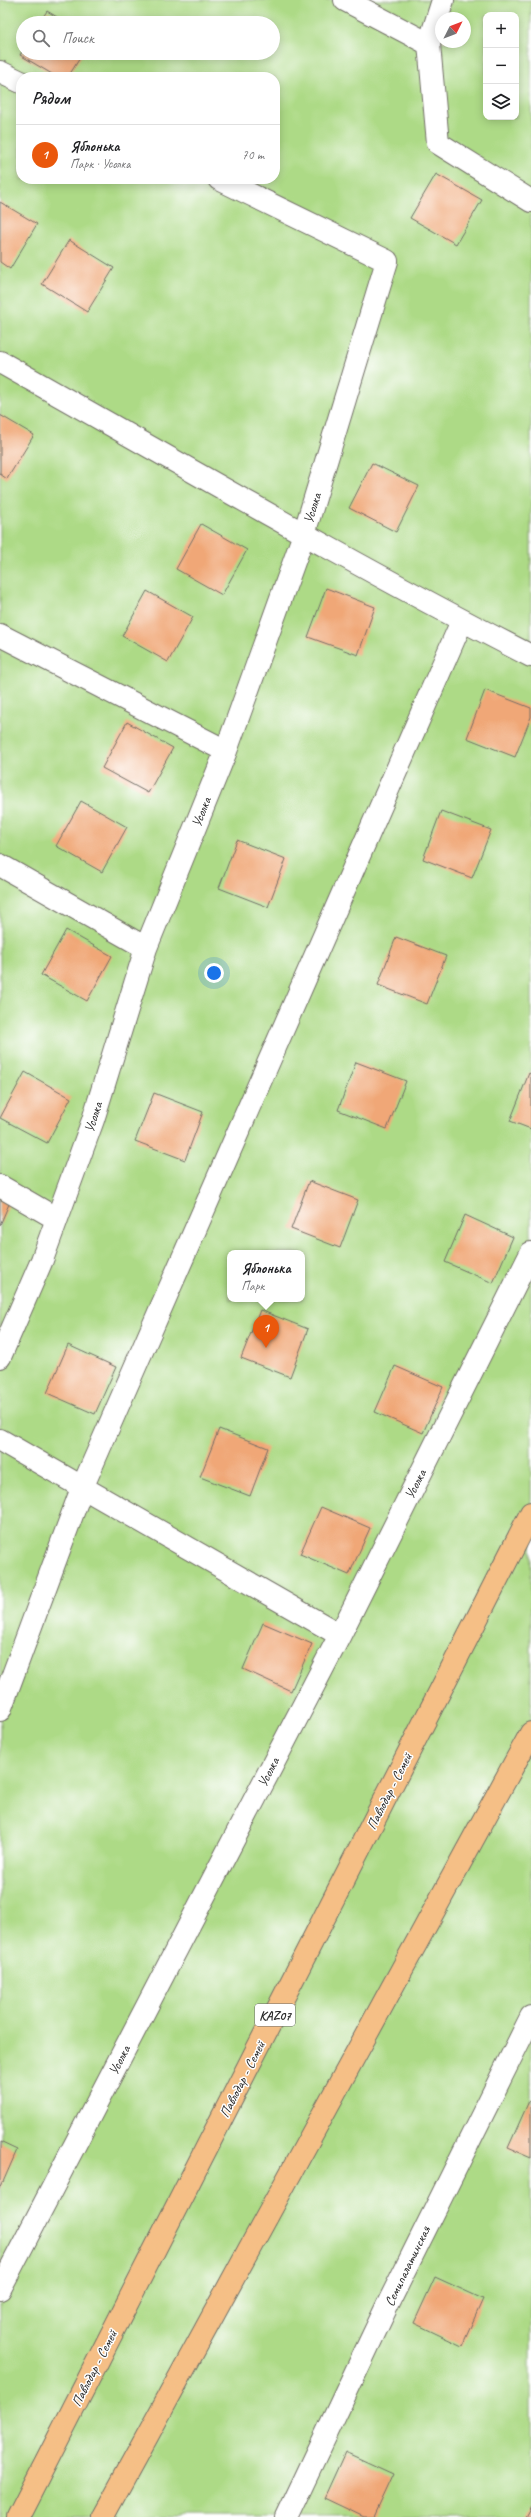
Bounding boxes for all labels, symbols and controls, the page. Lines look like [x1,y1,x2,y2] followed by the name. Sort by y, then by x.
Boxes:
[435,12,471,48] north arrow
[483,12,519,120] map controls
[483,12,519,48] button: +
[16,16,280,60] search box
[30,27,52,49] icon: search
[62,29,94,48] text: Поиск
[483,48,519,84] button: −
[483,84,519,120] button: layers
[32,88,70,109] text: Рядом
[70,137,120,156] text: Яблонька
[42,147,48,163] text: 1
[242,147,264,163] text: 70 m
[70,156,130,172] text: Парк · Усолка
[300,490,325,525] street label: Усолка
[188,793,216,830] street label: Усолка
[204,963,224,983] your location
[81,1099,107,1134] street label: Усолка
[227,1250,305,1302] popup
[241,1259,291,1278] text: Яблонька
[241,1278,264,1294] text: Парк
[253,1315,279,1348] pin: 1
[401,1465,431,1502] street label: Усолка
[363,1749,417,1832] street label: Павлодар - Семей
[254,1753,284,1790] street label: Усолка
[255,2004,295,2026] road number: KAZ07
[216,2037,270,2120] street label: Павлодар - Семей
[105,2041,135,2078] street label: Усолка
[381,2223,435,2309] street label: Семипалатинская
[68,2326,122,2409] street label: Павлодар - Семей

